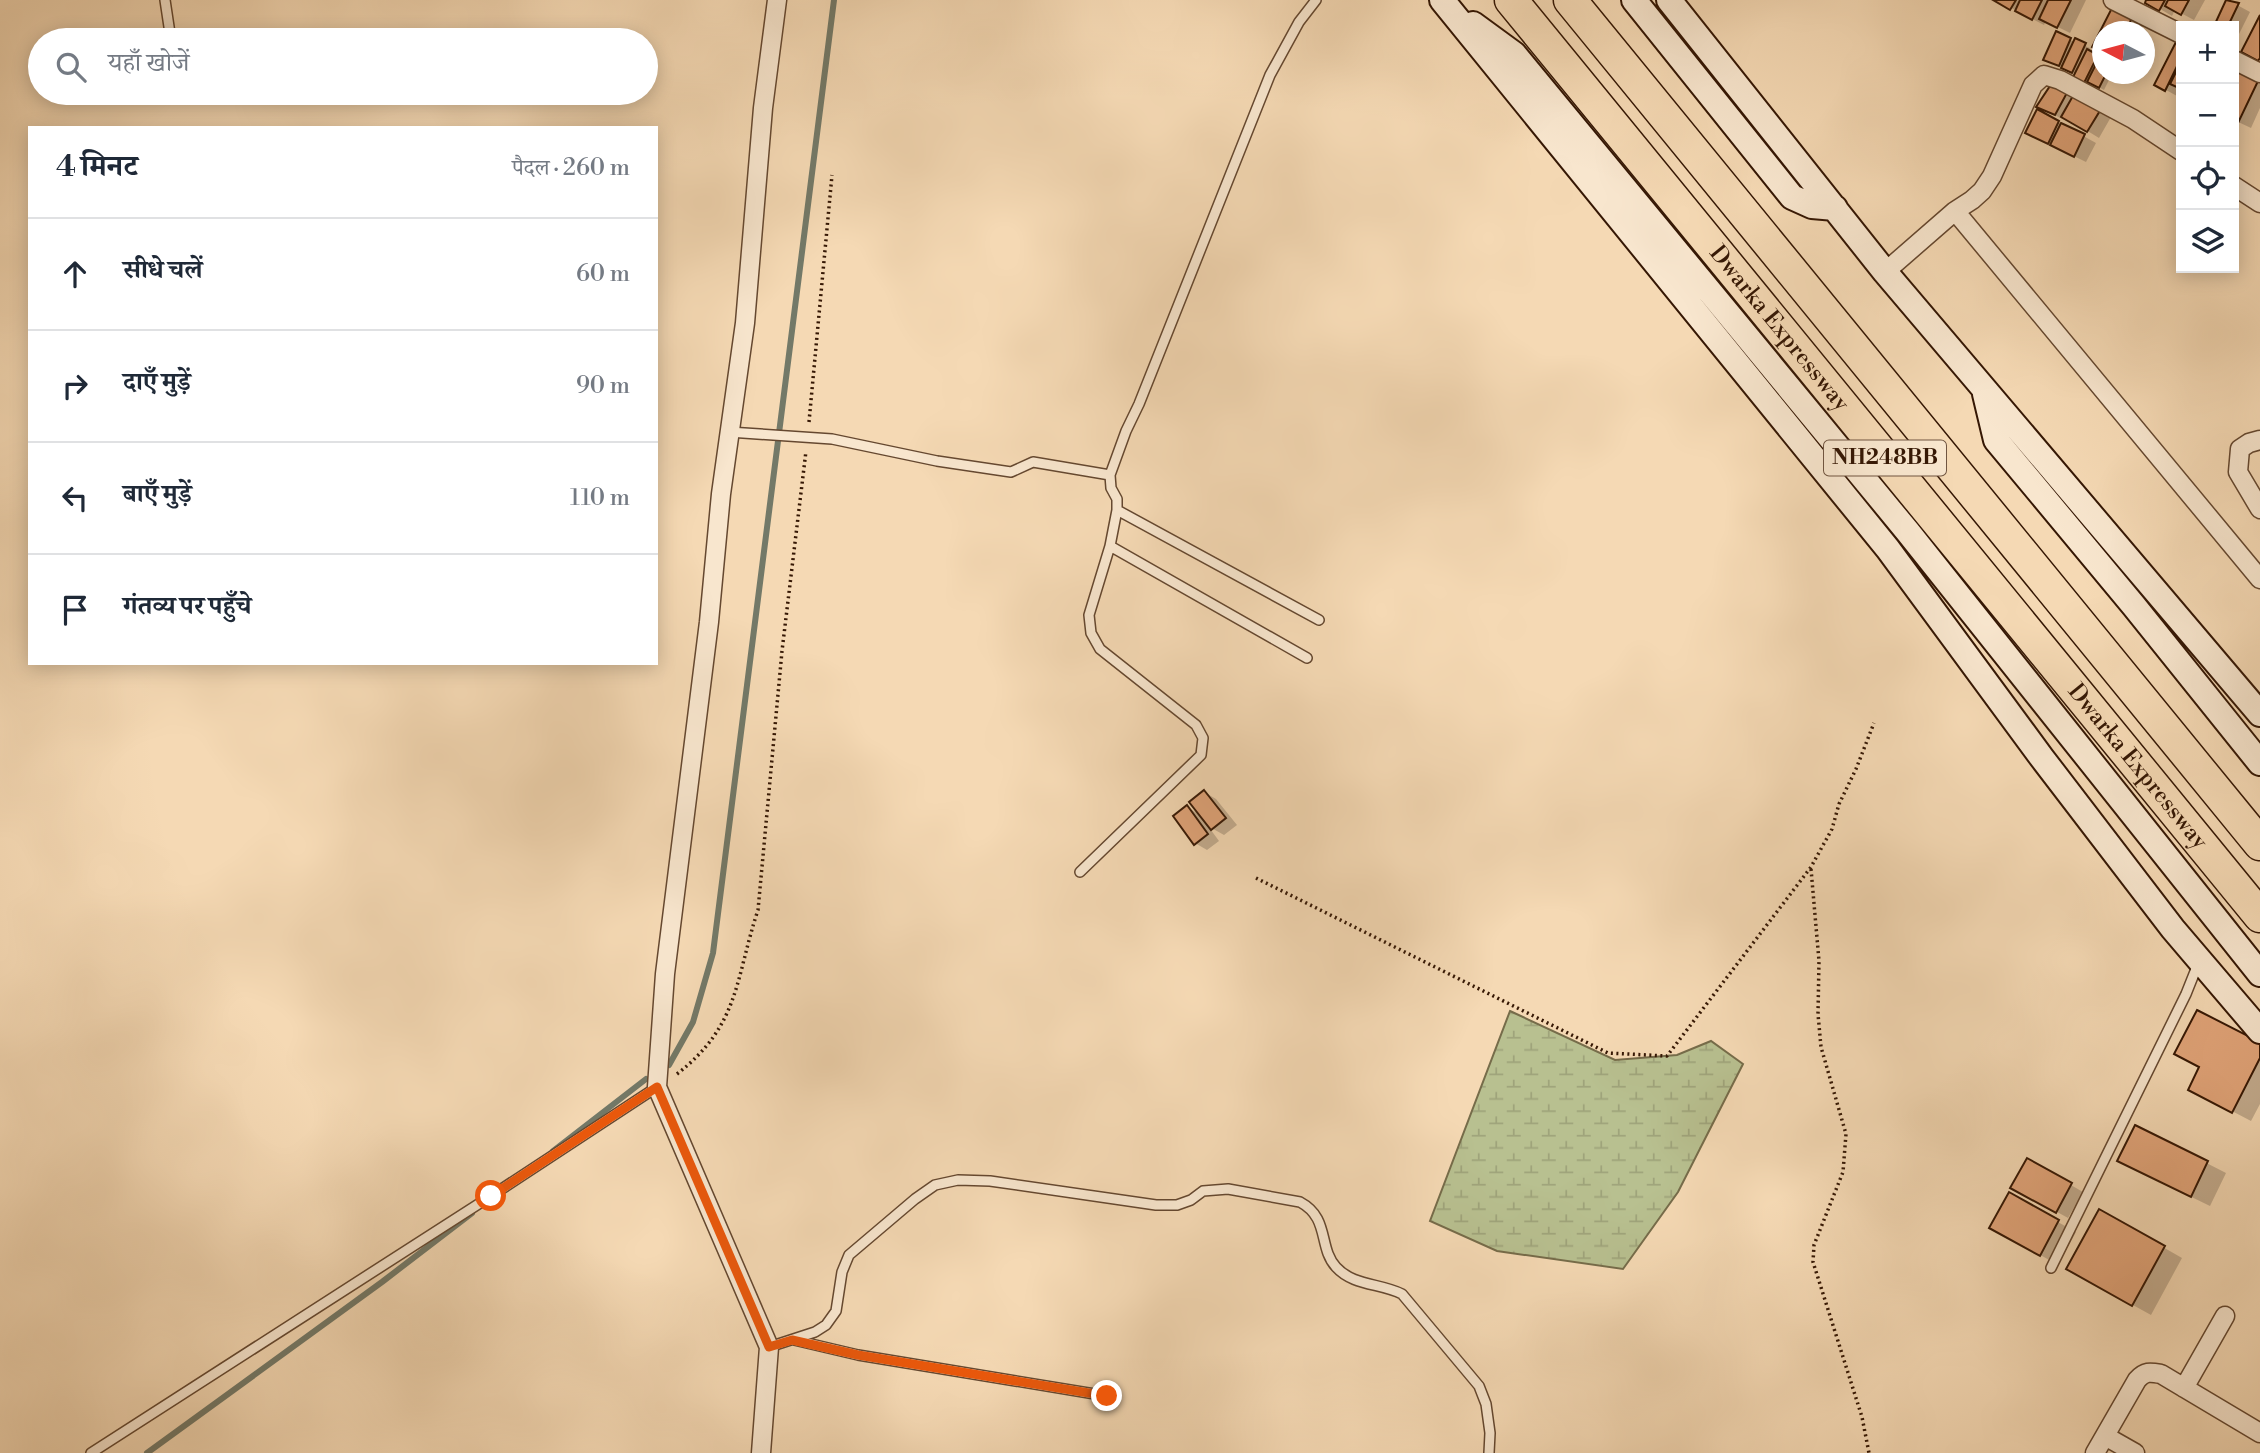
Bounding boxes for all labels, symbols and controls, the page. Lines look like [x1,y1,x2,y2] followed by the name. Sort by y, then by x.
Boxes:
[2092,21,2155,84] north arrow
[2176,21,2239,273] map controls
[2176,21,2239,84] button: +
[28,28,658,105] search box
[108,47,189,79] text: यहाँ खोजें
[52,48,90,86] icon: search
[2176,84,2239,147] button: −
[2176,147,2239,210] button: locate
[56,148,138,186] text: 4 मिनट
[512,154,630,182] text: पैदल · 260 m
[2176,210,2239,273] button: layers
[1703,240,1856,417] street label: Dwarka Expressway
[123,254,203,286] text: सीधे चलें
[56,255,94,293] icon: ahead
[576,260,630,288] text: 60 m
[123,366,191,398] text: दाएँ मुड़ें
[56,367,94,405] icon: right
[576,372,630,400] text: 90 m
[1824,440,1946,476] road number: NH248BB
[123,478,192,510] text: बाएँ मुड़ें
[56,479,94,517] icon: left
[570,484,630,512] text: 110 m
[123,590,252,622] text: गंतव्य पर पहुँचे
[56,591,94,629] icon: arrive
[2062,678,2214,856] street label: Dwarka Expressway
[475,1180,506,1211] route start
[1091,1380,1122,1411] route end

